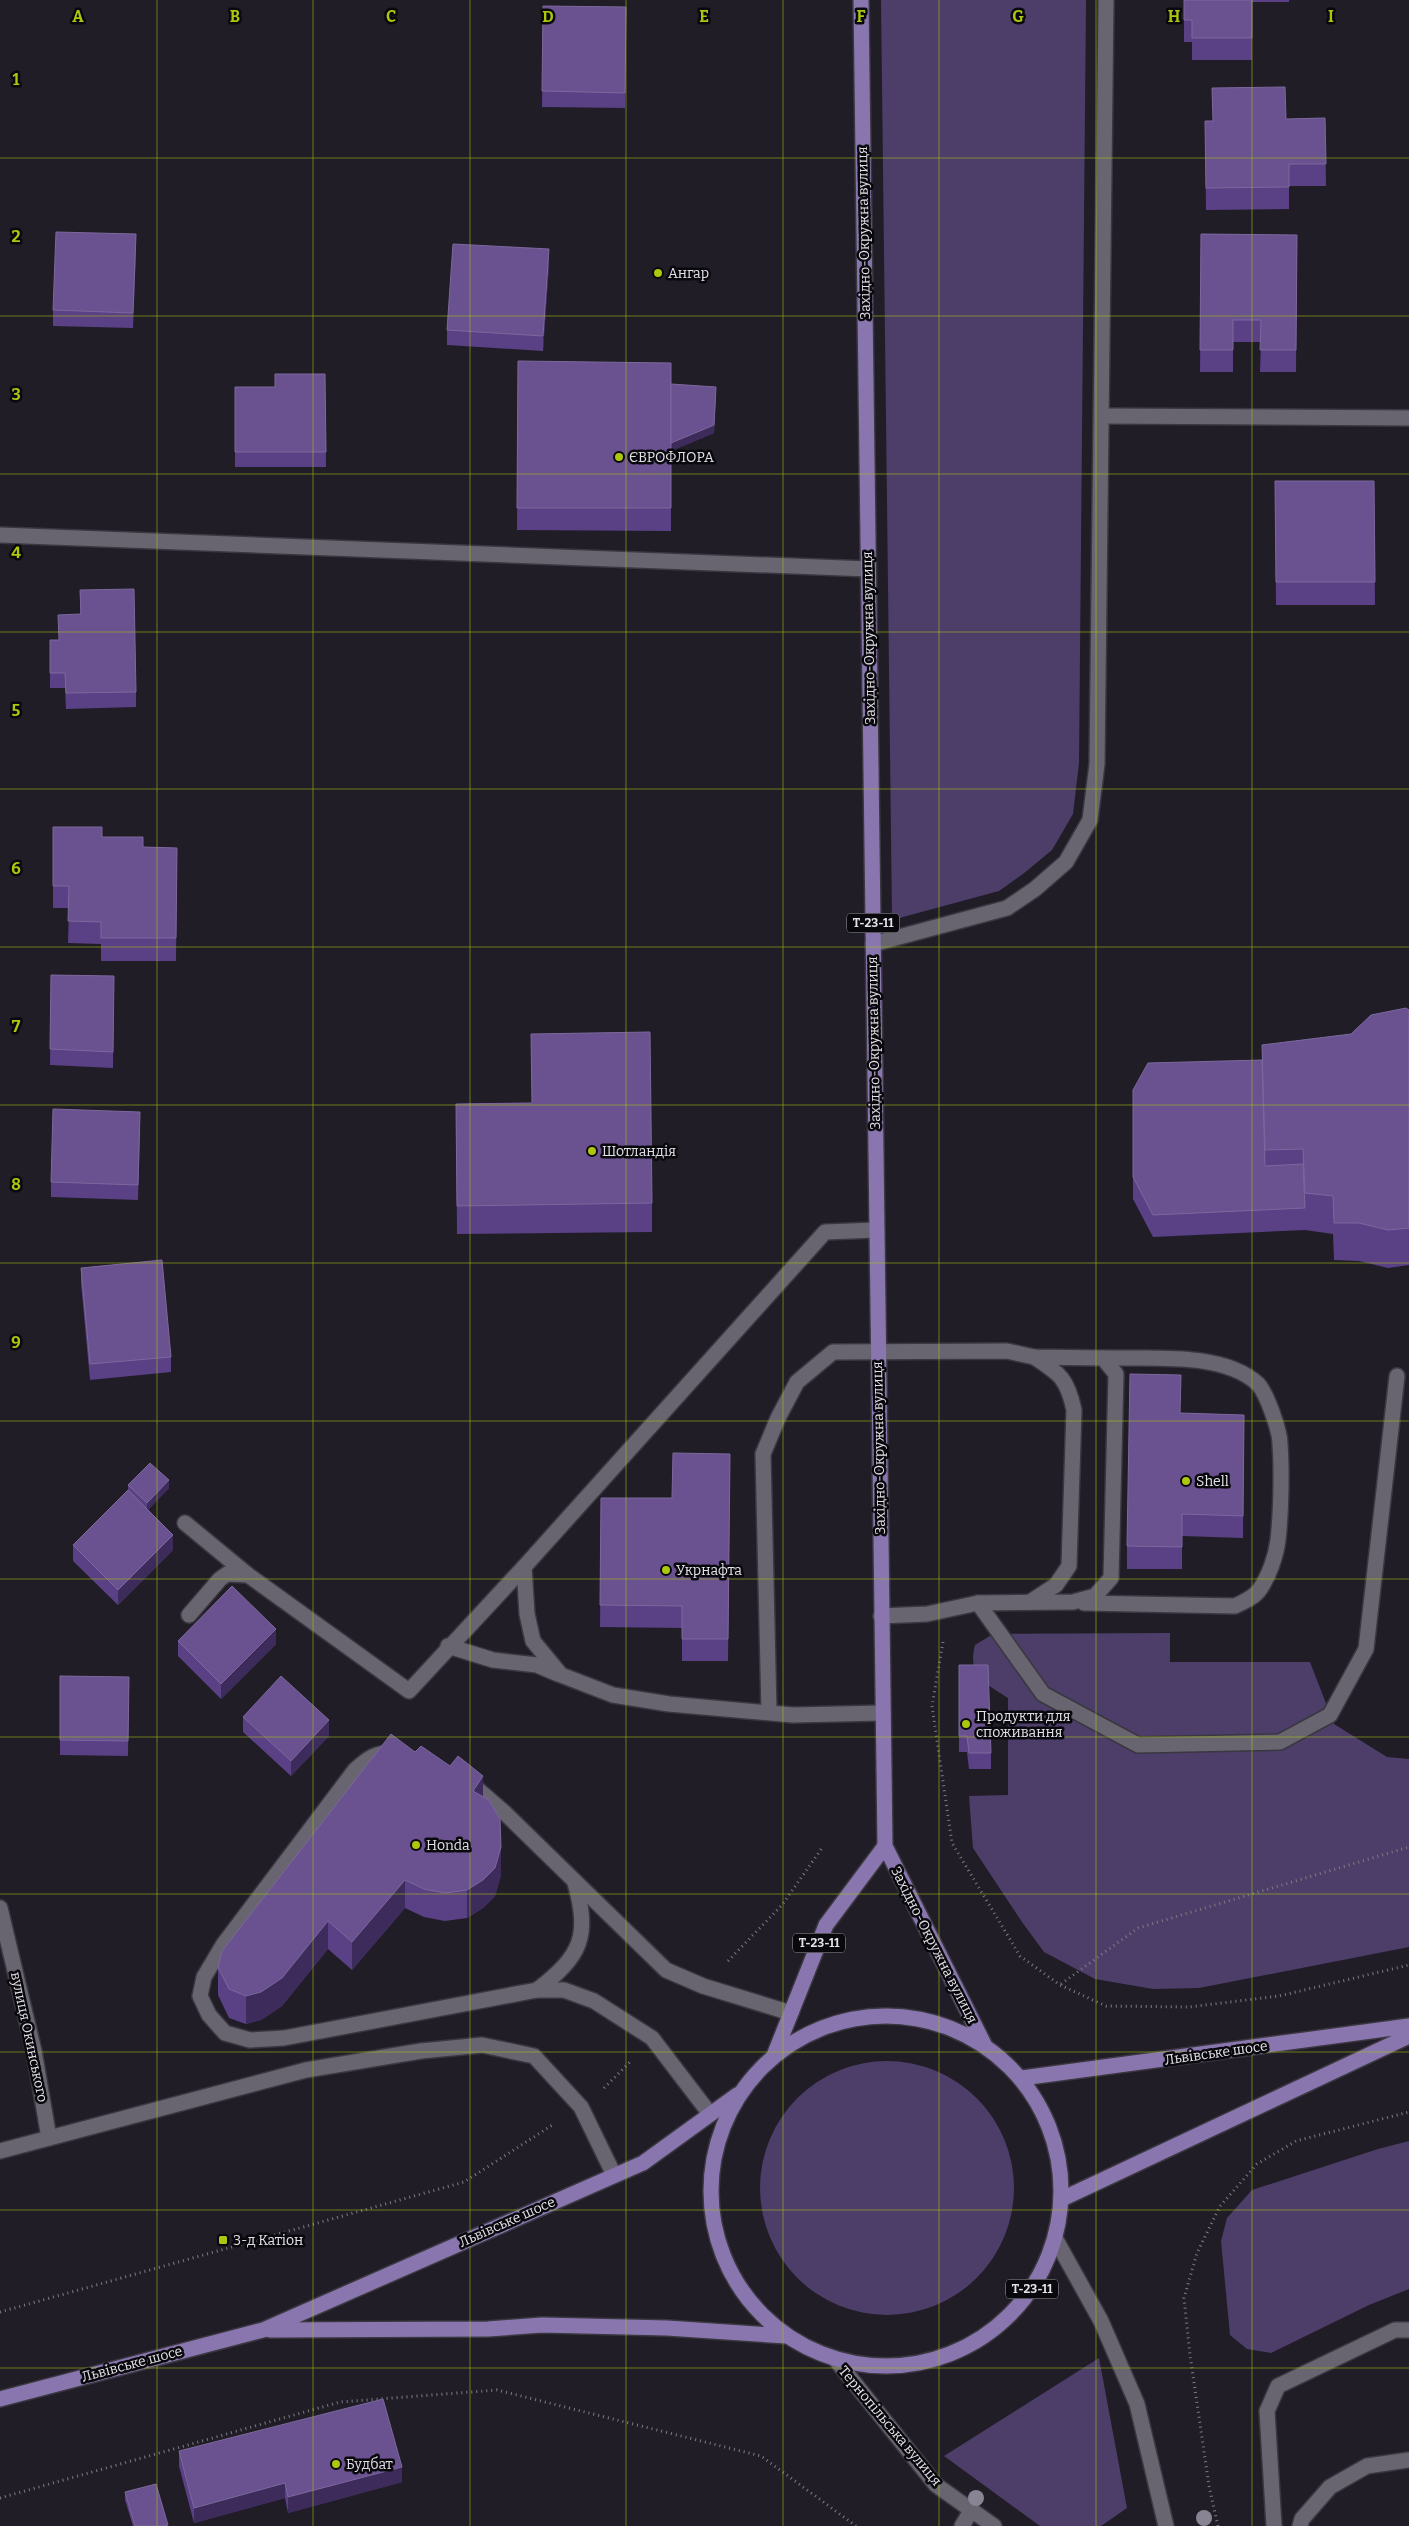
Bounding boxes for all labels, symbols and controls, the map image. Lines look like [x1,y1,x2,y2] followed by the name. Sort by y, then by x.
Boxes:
[72,7,84,26] text: A
[230,7,240,26] text: B
[386,7,396,26] text: C
[542,7,554,26] text: D
[699,7,709,26] text: E
[857,7,866,26] text: F
[1012,7,1024,26] text: G
[1168,7,1181,26] text: H
[1328,7,1334,26] text: I
[13,70,20,89] text: 1
[854,146,874,320] street label: Західно-Окружна вулиця
[11,227,21,246] text: 2
[668,265,709,282] place label: Ангар
[652,267,664,279] marker: Ангар
[11,385,21,404] text: 3
[629,449,714,466] place label: ЄВРОФЛОРА
[613,451,625,463] marker: ЄВРОФЛОРА
[11,543,21,562] text: 4
[859,551,879,725] street label: Західно-Окружна вулиця
[12,701,21,720] text: 5
[11,859,21,878] text: 6
[847,914,899,932] road number: Т-23-11
[864,956,884,1130] street label: Західно-Окружна вулиця
[12,1017,21,1036] text: 7
[602,1143,676,1160] place label: Шотландія
[586,1145,598,1157] marker: Шотландія
[11,1175,21,1194] text: 8
[11,1333,21,1352] text: 9
[869,1361,889,1535] street label: Західно-Окружна вулиця
[1196,1473,1229,1490] place label: Shell
[1180,1475,1192,1487] marker: Shell
[676,1562,742,1579] place label: Укрнафта
[660,1564,672,1576] marker: Укрнафта
[976,1708,1071,1741] place label: Продукти для споживання
[960,1718,972,1730] marker: Продукти для споживання
[426,1837,470,1854] place label: Honda
[410,1839,422,1851] marker: Honda
[887,1864,981,2026] street label: Західно-Окружна вулиця
[793,1934,845,1952] road number: Т-23-11
[7,1970,51,2104] street label: вулиця Окинського
[1163,2037,1269,2069] street label: Львівське шосе
[456,2193,558,2251] street label: Львівське шосе
[233,2232,303,2249] place label: З-д Катіон
[217,2234,229,2246] marker: З-д Катіон
[1006,2280,1058,2298] road number: Т-23-11
[80,2342,184,2386] street label: Львівське шосе
[835,2363,945,2489] street label: Тернопільська вулиця
[346,2456,393,2473] place label: Будбат
[330,2458,342,2470] marker: Будбат

